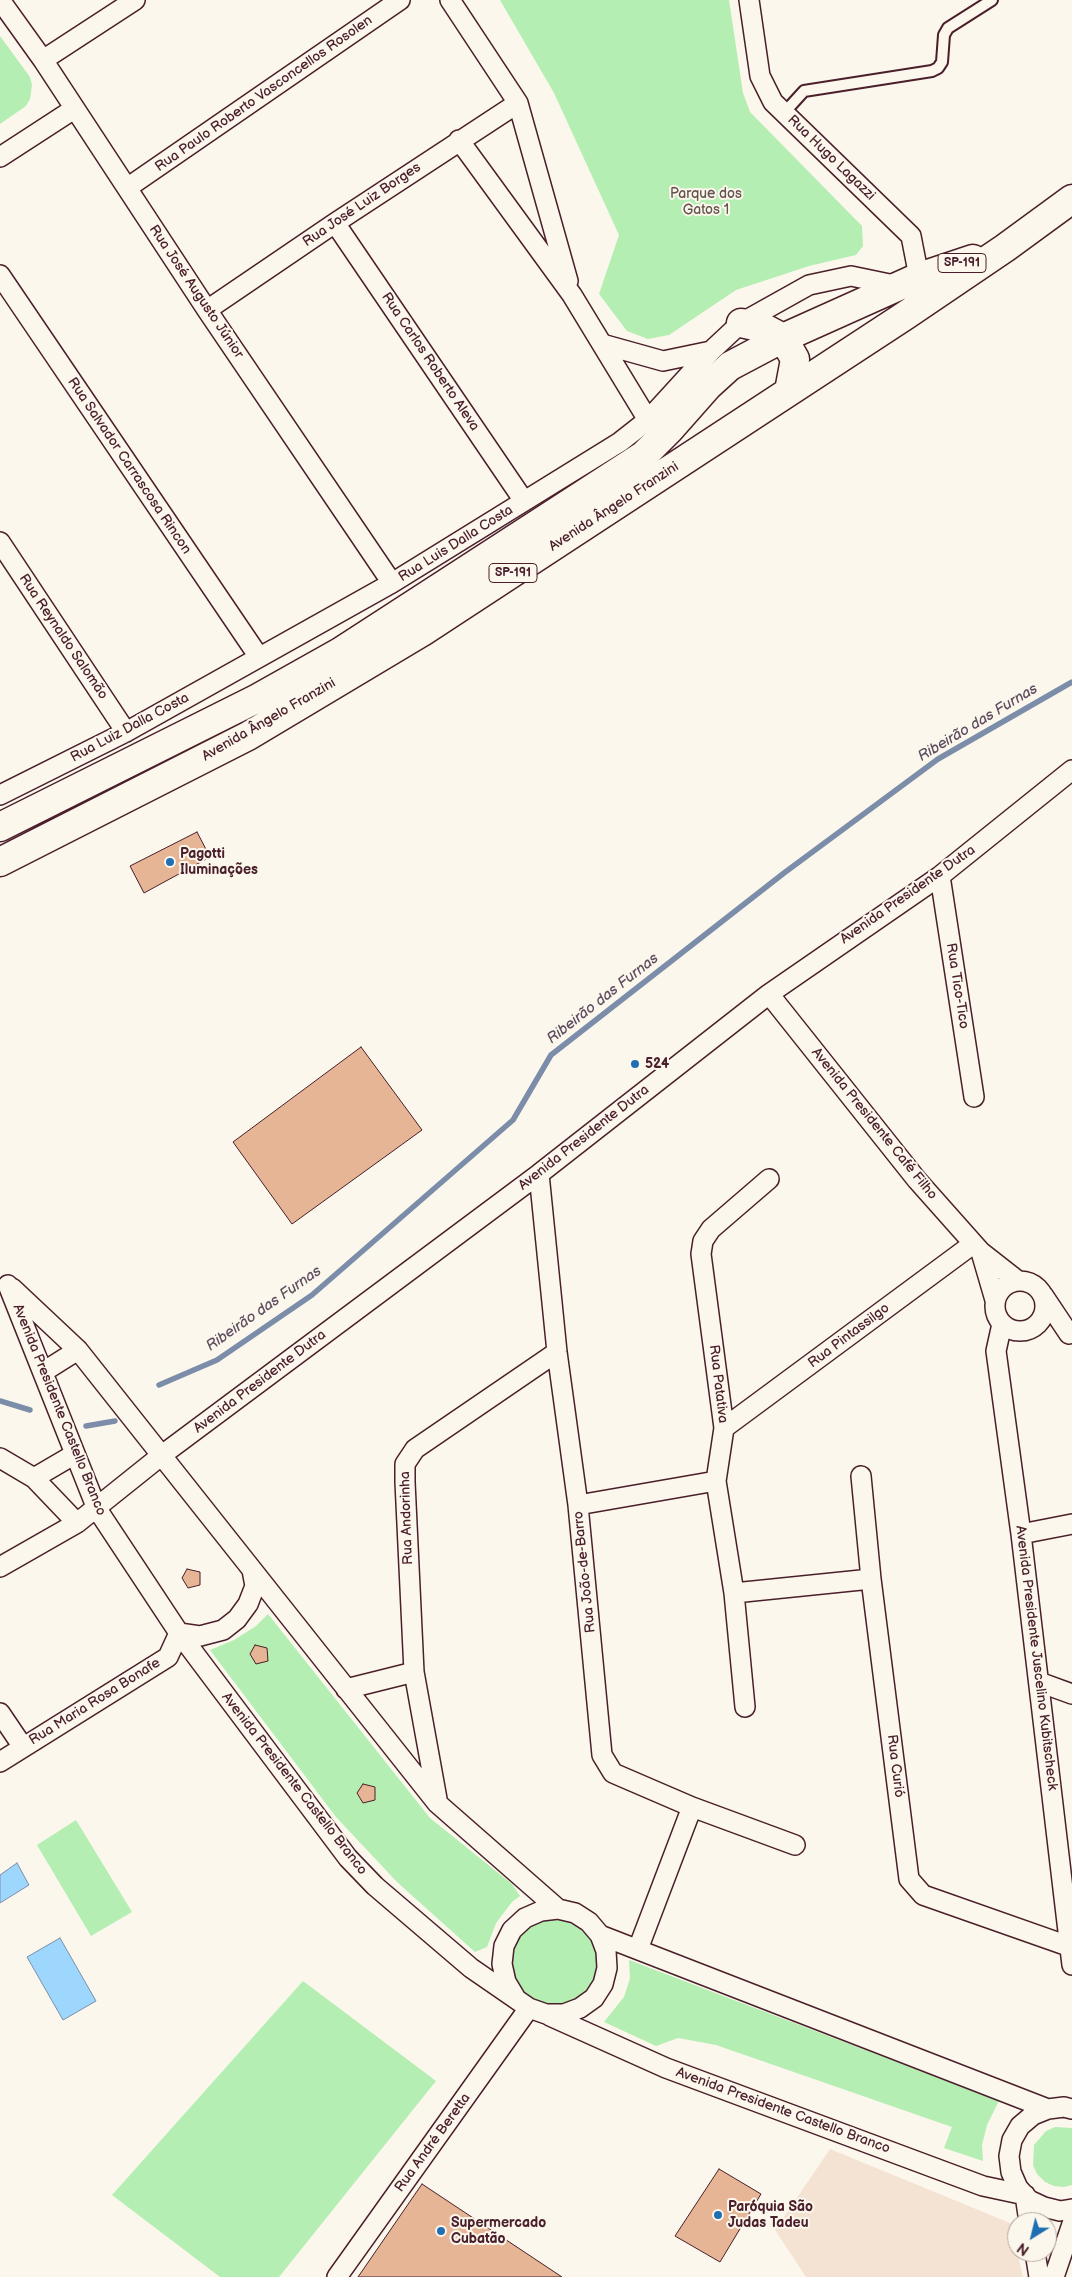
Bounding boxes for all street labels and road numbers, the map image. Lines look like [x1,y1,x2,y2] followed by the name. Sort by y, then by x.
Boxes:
[152,12,376,176] street label: Rua Paulo Roberto Vasconcellos Rosolen
[784,112,878,204] street label: Rua Hugo Lagazzi
[300,159,424,251] street label: Rua José Luiz Borges
[145,222,247,362] street label: Rua José Augusto Júnior
[938,254,986,272] road number: SP-191
[377,290,483,434] street label: Rua Carlos Roberto Aleva
[64,375,194,557] street label: Rua Salvador Carrascosa Rincon
[546,459,682,555] street label: Avenida Ângelo Franzini
[396,502,516,586] street label: Rua Luis Dalla Costa
[489,564,537,582] road number: SP-191
[15,571,111,703] street label: Rua Reynaldo Salomão
[199,675,339,765] street label: Avenida Ângelo Franzini
[68,690,192,766] street label: Rua Luiz Dalla Costa
[837,842,979,948] street label: Avenida Presidente Dutra
[942,942,972,1030] street label: Rua Tico-Tico
[808,1045,940,1203] street label: Avenida Presidente Café Filho
[515,1082,653,1194] street label: Avenida Presidente Dutra
[805,1300,893,1372] street label: Rua Pintassilgo
[9,1302,109,1518] street label: Avenida Presidente Castello Branco
[191,1327,329,1437] street label: Avenida Presidente Dutra
[705,1344,731,1424] street label: Rua Patativa
[397,1471,417,1565] street label: Rua Andorinha
[570,1510,600,1634] street label: Rua João-de-Barro
[1011,1525,1061,1791] street label: Avenida Presidente Juscelino Kubitscheck
[26,1655,164,1749] street label: Rua Maria Rosa Bonafe
[218,1690,370,1878] street label: Avenida Presidente Castello Branco
[883,1733,907,1799] street label: Rua Curió
[674,2064,892,2158] street label: Avenida Presidente Castello Branco
[392,2090,474,2196] street label: Rua André Beretta

